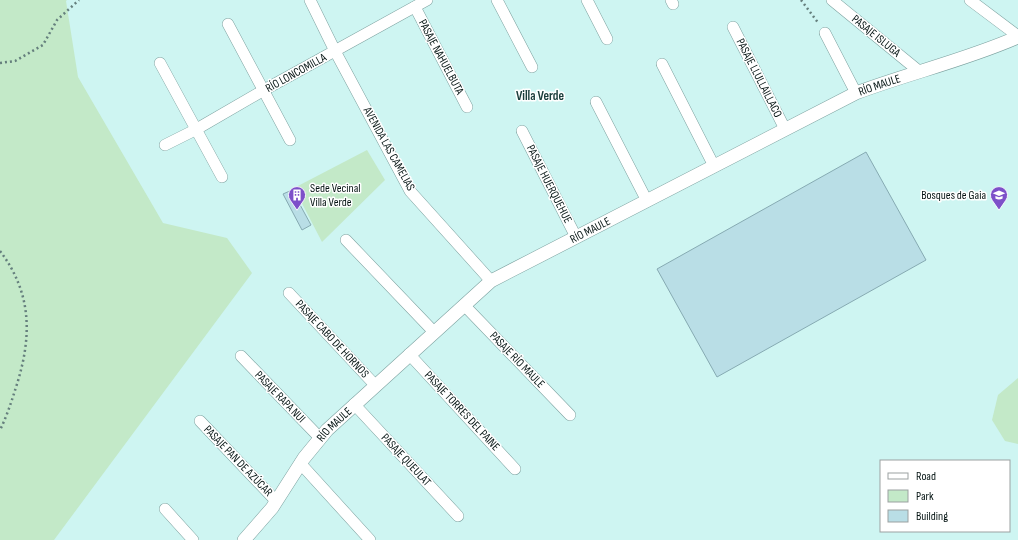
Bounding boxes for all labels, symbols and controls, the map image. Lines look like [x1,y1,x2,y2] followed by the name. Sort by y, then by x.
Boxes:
[849,12,904,61] street label: PASAJE ISLUGA
[415,17,468,98] street label: PASAJE NAHUELBUTA
[733,36,785,120] street label: PASAJE LLULLAILLACO
[263,50,330,96] street label: RÍO LONCOMILLA
[856,71,902,99] street label: RÍO MAULE
[516,88,565,104] district label: Villa Verde
[359,104,418,193] street label: AVENIDA LAS CAMELIAS
[523,142,575,226] street label: PASAJE HUERQUEHUE
[310,181,361,210] place label: Sede Vecinal Villa Verde
[287,185,307,210] building icon: Sede Vecinal Villa Verde
[989,185,1009,210] school or university icon: Bosques de Gaia
[921,188,986,203] place label: Bosques de Gaia
[567,213,613,247] street label: RÍO MAULE
[292,297,372,381] street label: PASAJE CABO DE HORNOS
[486,329,548,391] street label: PASAJE RÍO MAULE
[251,368,309,426] street label: PASAJE RAPA NUI
[421,368,503,454] street label: PASAJE TORRES DEL PAINE
[313,404,355,445] street label: RÍO MAULE
[200,422,276,500] street label: PASAJE PAN DE AZÚCAR
[378,431,434,490] street label: PASAJE QUEULAT
[880,460,1010,532] legend
[916,469,936,484] text: Road
[916,489,934,504] text: Park
[916,509,948,524] text: Building

